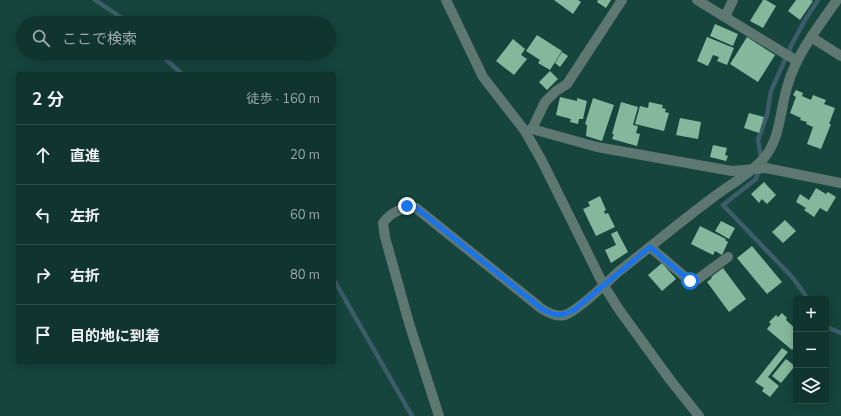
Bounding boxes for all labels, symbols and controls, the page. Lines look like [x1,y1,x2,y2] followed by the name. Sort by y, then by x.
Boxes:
[16,16,336,60] search box
[30,27,52,49] icon: search
[62,29,137,49] text: ここで検索
[32,88,64,111] text: 2 分
[246,90,320,108] text: 徒歩 · 160 m
[32,144,54,166] icon: ahead
[70,146,100,166] text: 直進
[290,146,320,164] text: 20 m
[398,197,416,215] route end
[32,204,54,226] icon: left
[70,206,100,226] text: 左折
[290,206,320,224] text: 60 m
[32,264,54,286] icon: right
[70,266,100,286] text: 右折
[290,266,320,284] text: 80 m
[681,272,699,290] route start
[793,296,829,404] map controls
[793,296,829,332] button: +
[32,324,54,346] icon: arrive
[70,326,160,346] text: 目的地に到着
[793,332,829,368] button: −
[793,368,829,404] button: layers

